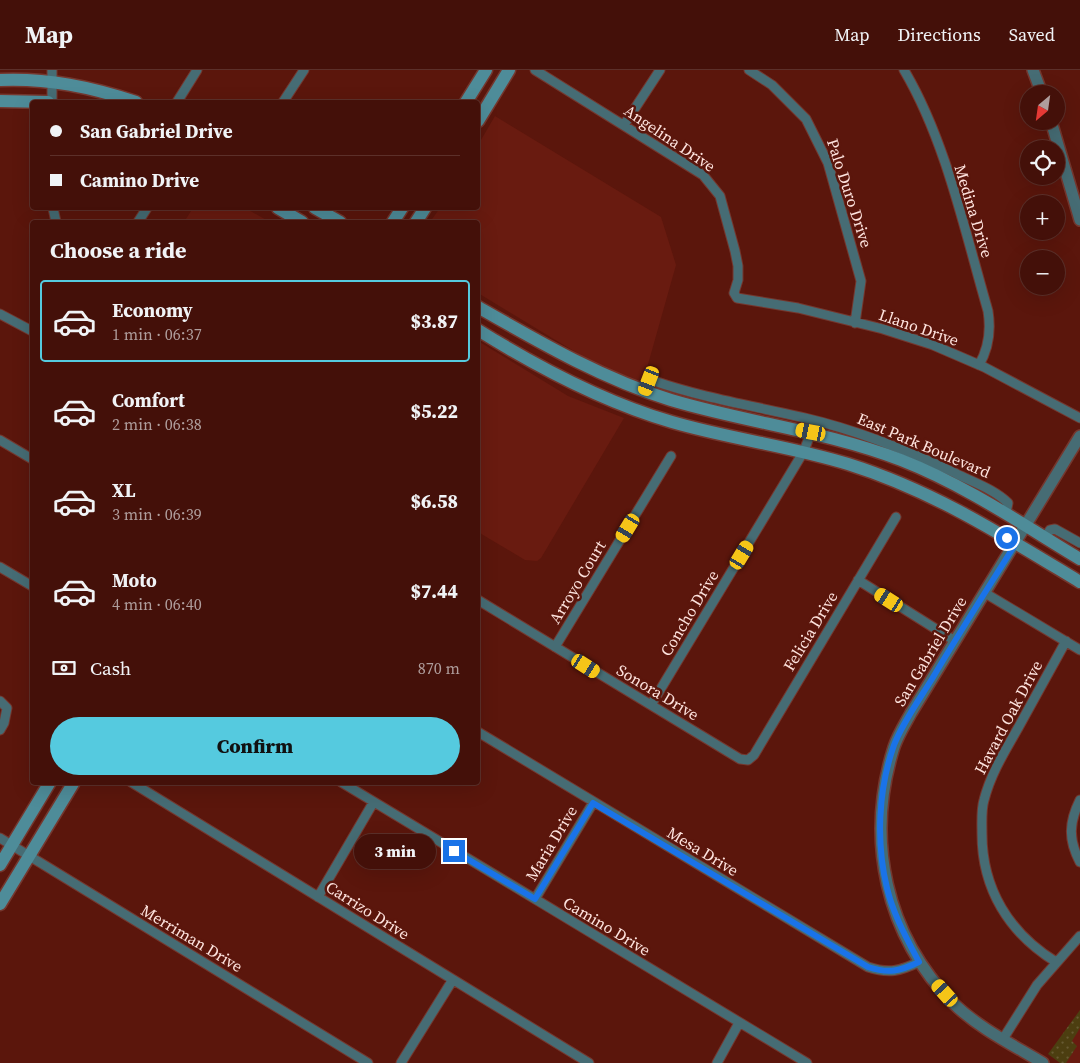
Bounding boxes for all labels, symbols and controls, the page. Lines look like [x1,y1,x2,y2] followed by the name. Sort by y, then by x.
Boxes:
[25,18,73,51] text: Map
[834,22,870,47] text: Map
[898,22,981,47] text: Directions
[1009,22,1055,47] text: Saved
[1020,85,1065,130] north arrow
[1020,85,1065,295] map controls
[620,99,720,177] street label: Angelina Drive
[80,118,233,144] text: San Gabriel Drive
[822,136,878,250] street label: Palo Duro Drive
[1020,140,1065,185] button: locate
[949,162,999,260] street label: Medina Drive
[80,167,199,193] text: Camino Drive
[1020,195,1065,240] button: +
[50,235,187,265] text: Choose a ride
[1020,250,1065,295] button: −
[112,297,193,323] text: Economy
[52,299,97,344] icon: car
[876,303,962,351] street label: Llano Drive
[410,308,458,334] text: $3.87
[112,323,202,345] text: 1 min · 06:37
[636,364,661,398] car
[112,387,185,413] text: Comfort
[52,389,97,434] icon: car
[410,398,458,424] text: $5.22
[854,407,994,483] street label: East Park Boulevard
[112,413,202,435] text: 2 min · 06:38
[794,422,827,442] car
[112,477,135,503] text: XL
[52,479,97,524] icon: car
[410,488,458,514] text: $6.58
[112,503,202,525] text: 3 min · 06:39
[613,511,642,545] car
[996,527,1018,549] route start
[544,536,611,628] street label: Arroyo Court
[727,538,756,572] car
[655,566,723,660] street label: Concho Drive
[112,567,157,593] text: Moto
[52,569,97,614] icon: car
[410,578,458,604] text: $7.44
[872,586,905,614] car
[778,587,842,675] street label: Felicia Drive
[888,592,972,710] street label: San Gabriel Drive
[112,593,202,615] text: 4 min · 06:40
[569,652,602,680] car
[50,654,78,682] icon: cash
[90,655,131,681] text: Cash
[969,656,1047,778] street label: Havard Oak Drive
[418,657,460,679] text: 870 m
[613,659,703,725] street label: Sonora Drive
[50,717,460,775] button: Confirm
[520,801,582,885] street label: Maria Drive
[663,821,743,881] street label: Mesa Drive
[354,834,436,868] callout: 3 min
[374,840,416,862] text: 3 min
[443,840,465,862] route end
[322,876,414,944] street label: Carrizo Drive
[559,891,655,961] street label: Camino Drive
[137,899,247,977] street label: Merriman Drive
[929,977,960,1009] car

